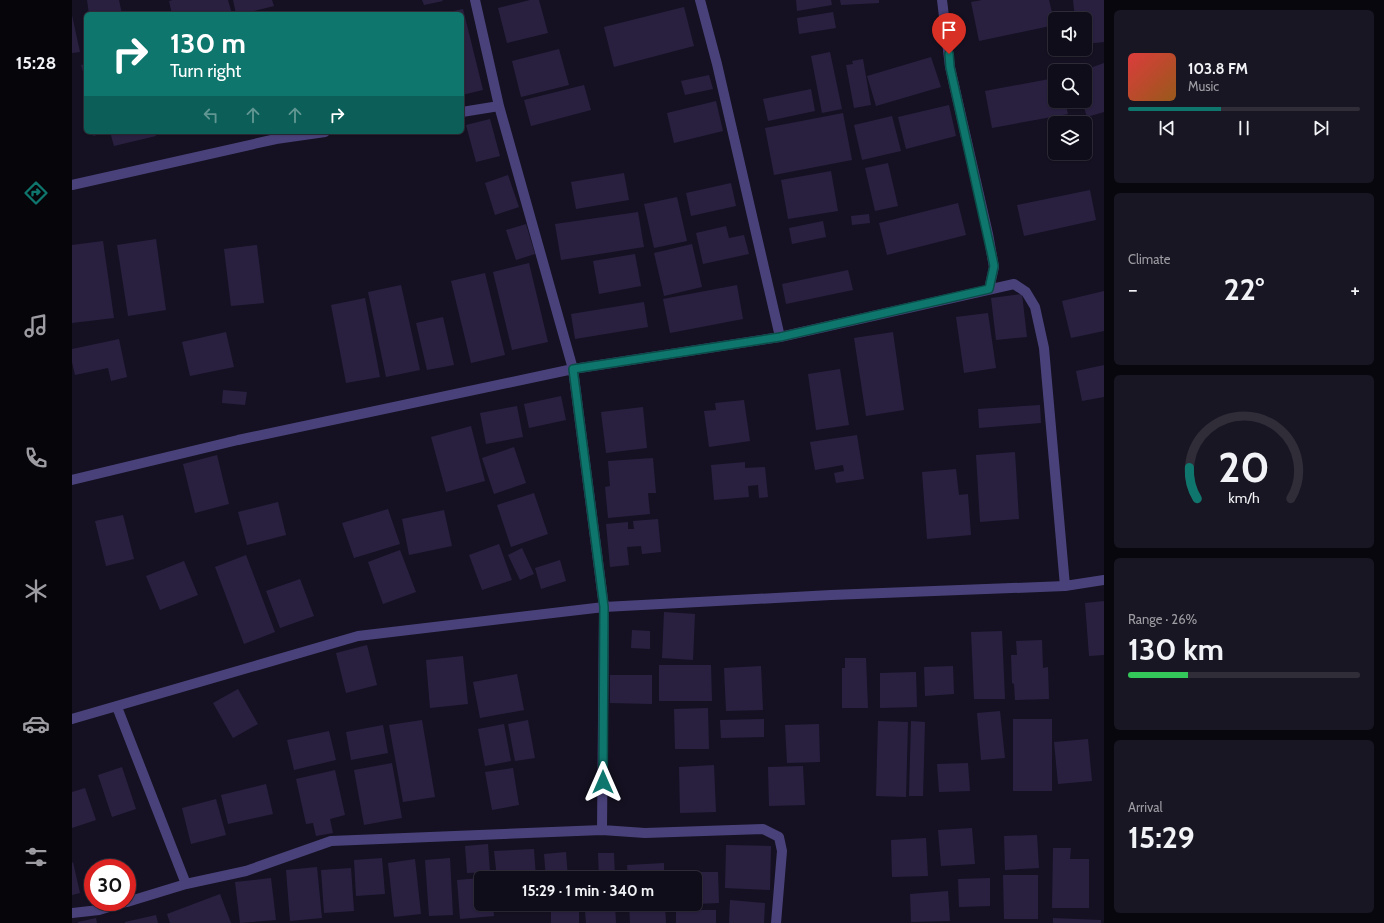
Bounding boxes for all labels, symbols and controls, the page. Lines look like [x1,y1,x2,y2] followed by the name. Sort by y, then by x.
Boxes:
[1048,12,1092,160] map controls
[1048,12,1092,56] button: sound
[932,13,966,54] pin
[938,19,960,41] icon: arrive
[170,26,246,60] text: 130 m
[104,28,156,80] icon: right
[16,52,56,74] text: 15:28
[170,60,241,82] text: Turn right
[1188,60,1248,78] text: 103.8 FM
[1048,64,1092,108] button: search
[1188,78,1219,94] text: Music
[200,104,222,126] icon: left
[242,104,264,126] icon: ahead
[284,104,306,126] icon: ahead
[326,104,348,126] icon: right
[1048,116,1092,160] button: layers
[1156,117,1178,139] icon: previous
[1233,117,1255,139] icon: pause
[1310,117,1332,139] icon: next
[22,179,50,207] icon: directions
[1128,251,1170,267] text: Climate
[1224,271,1264,308] text: 22°
[1128,276,1138,303] text: −
[1350,276,1360,303] text: +
[22,312,50,340] icon: music
[1218,442,1270,492] text: 20
[22,444,50,472] icon: phone
[1228,489,1260,507] text: km/h
[22,577,50,605] icon: climate
[1128,611,1197,627] text: Range · 26%
[1128,631,1224,668] text: 130 km
[22,710,50,738] icon: car
[582,761,624,803] position arrow
[1128,799,1163,815] text: Arrival
[1128,819,1195,856] text: 15:29
[22,843,50,871] icon: filters
[84,859,136,911] speed limit sign: 30
[522,882,654,900] text: 15:29 · 1 min · 340 m

